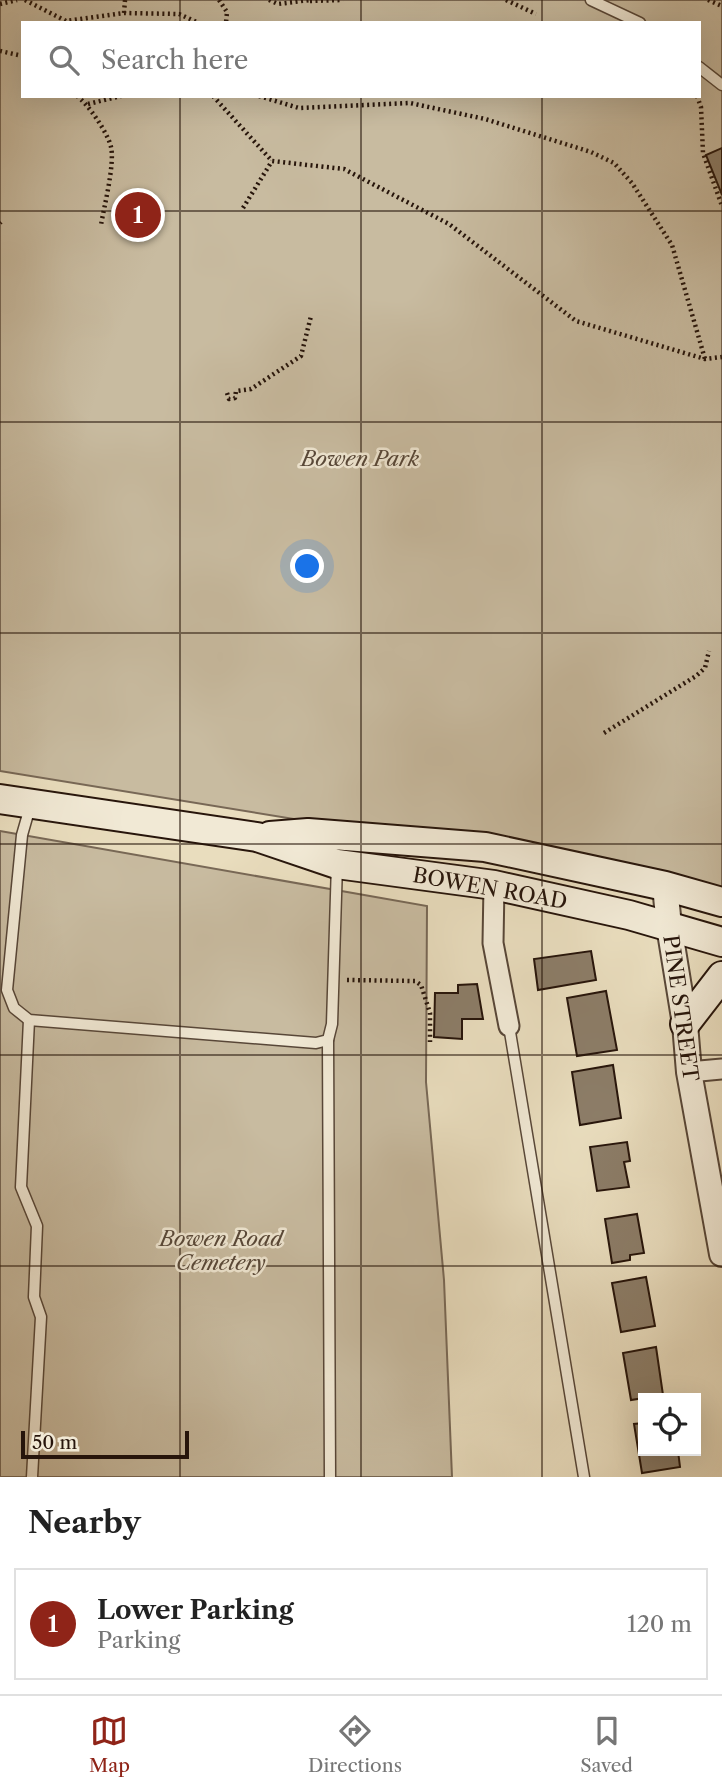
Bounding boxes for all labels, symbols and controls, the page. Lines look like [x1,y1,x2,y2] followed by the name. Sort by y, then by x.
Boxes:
[21,21,701,98] search box
[45,41,83,79] icon: search
[101,44,248,76] text: Search here
[115,189,161,241] pin: 1
[299,446,419,471] park label: Bowen Park
[290,549,324,583] your location
[411,862,569,914] street label: BOWEN ROAD
[658,933,704,1083] street label: PINE STREET
[157,1226,285,1275] park label: Bowen Road Cemetery
[638,1393,701,1456] map controls
[638,1393,701,1456] button: locate
[21,1428,189,1460] scale bar
[32,1431,77,1454] text: 50 m
[28,1504,141,1541] text: Nearby
[97,1594,294,1626] text: Lower Parking
[48,1610,58,1638] text: 1
[627,1610,692,1638] text: 120 m
[97,1626,181,1654] text: Parking
[89,1712,130,1777] tab: Map
[308,1712,402,1777] tab: Directions
[580,1712,633,1777] tab: Saved

